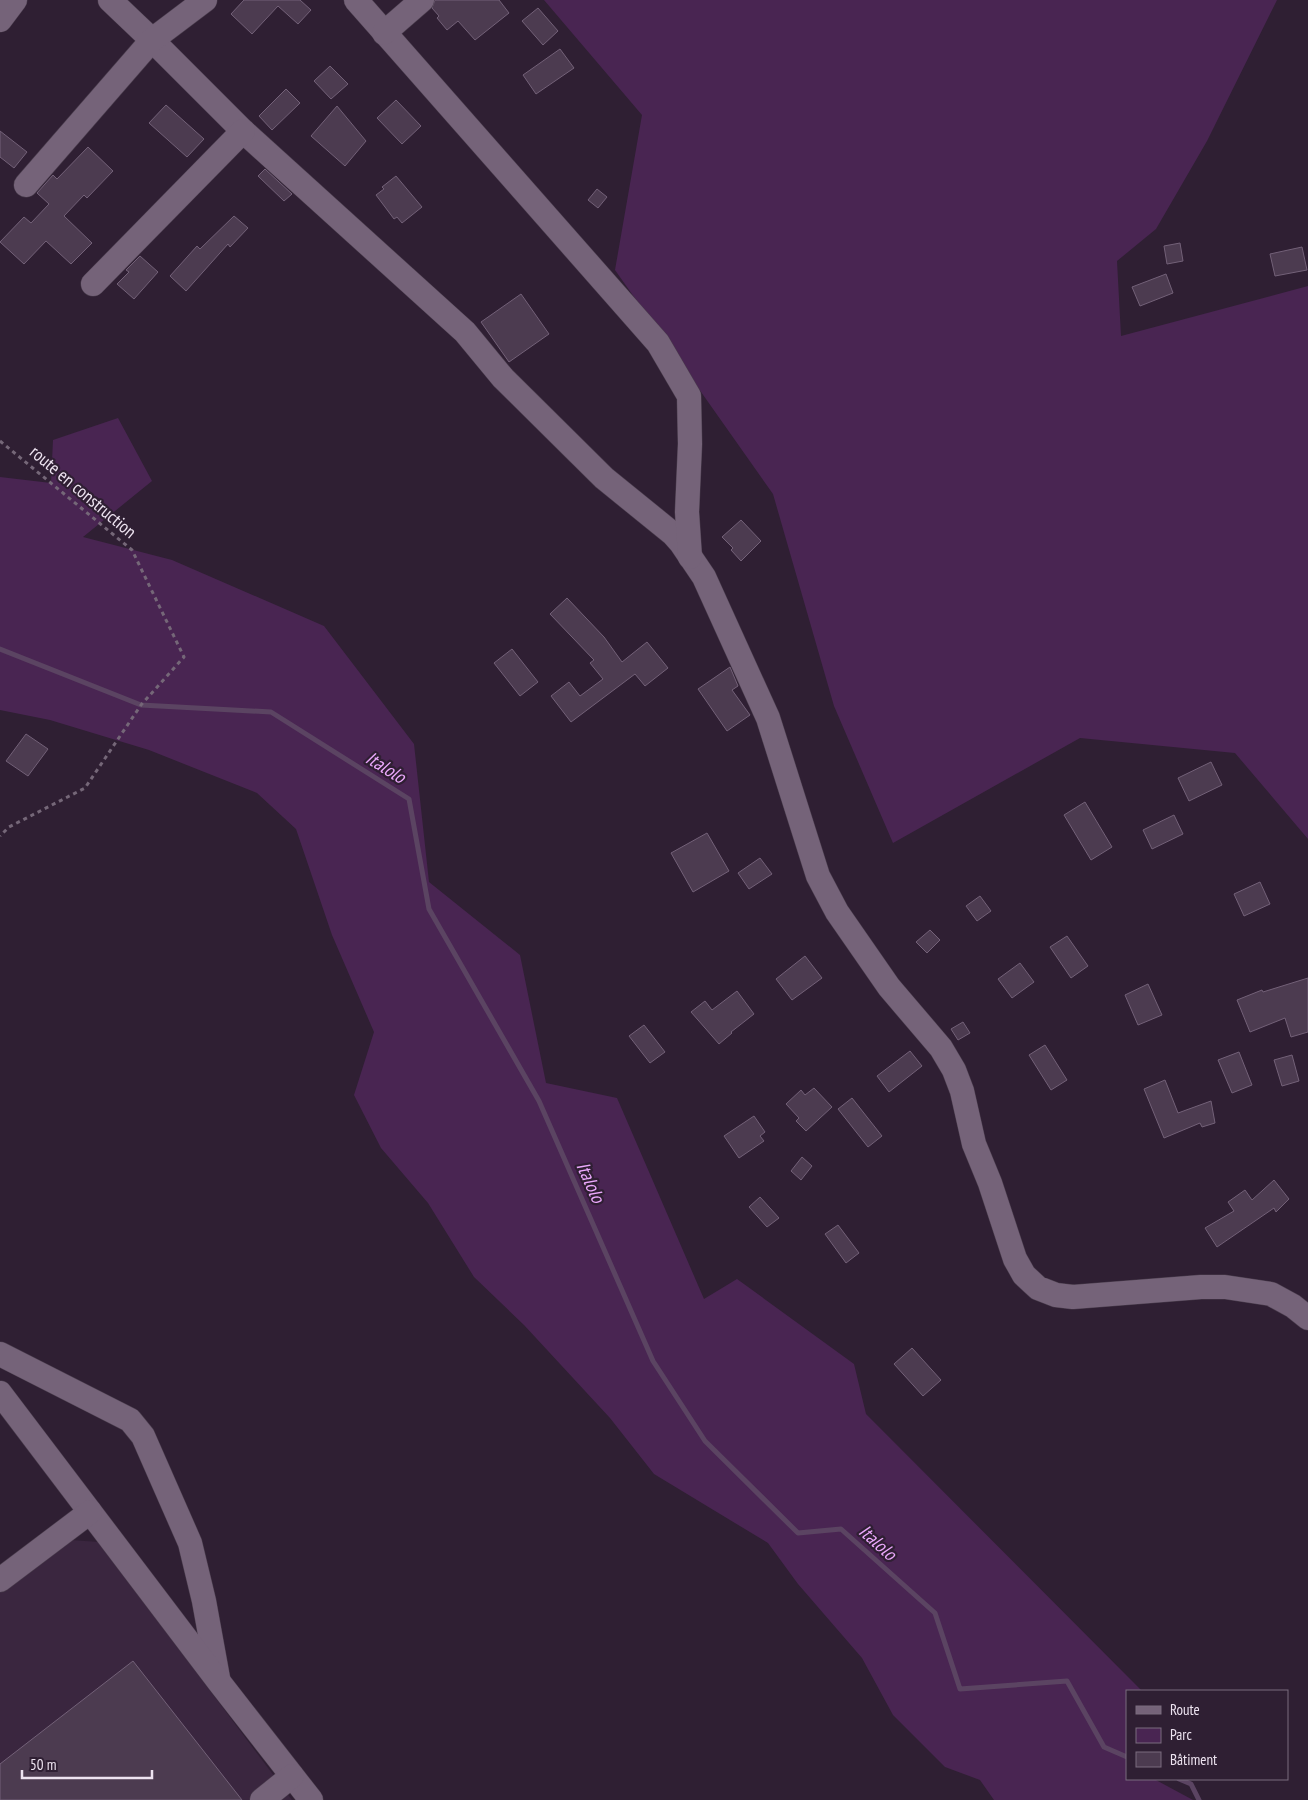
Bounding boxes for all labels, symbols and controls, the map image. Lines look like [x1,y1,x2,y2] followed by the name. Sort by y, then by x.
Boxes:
[25,440,141,543] street label: route en construction
[362,746,412,789] water label: Italolo
[571,1158,611,1208] water label: Italolo
[854,1519,903,1566] water label: Italolo
[1126,1690,1288,1780] legend
[1170,1700,1200,1719] text: Route
[1170,1725,1192,1744] text: Parc
[22,1748,152,1780] scale bar
[1170,1750,1217,1769] text: Bâtiment
[30,1755,56,1774] text: 50 m

